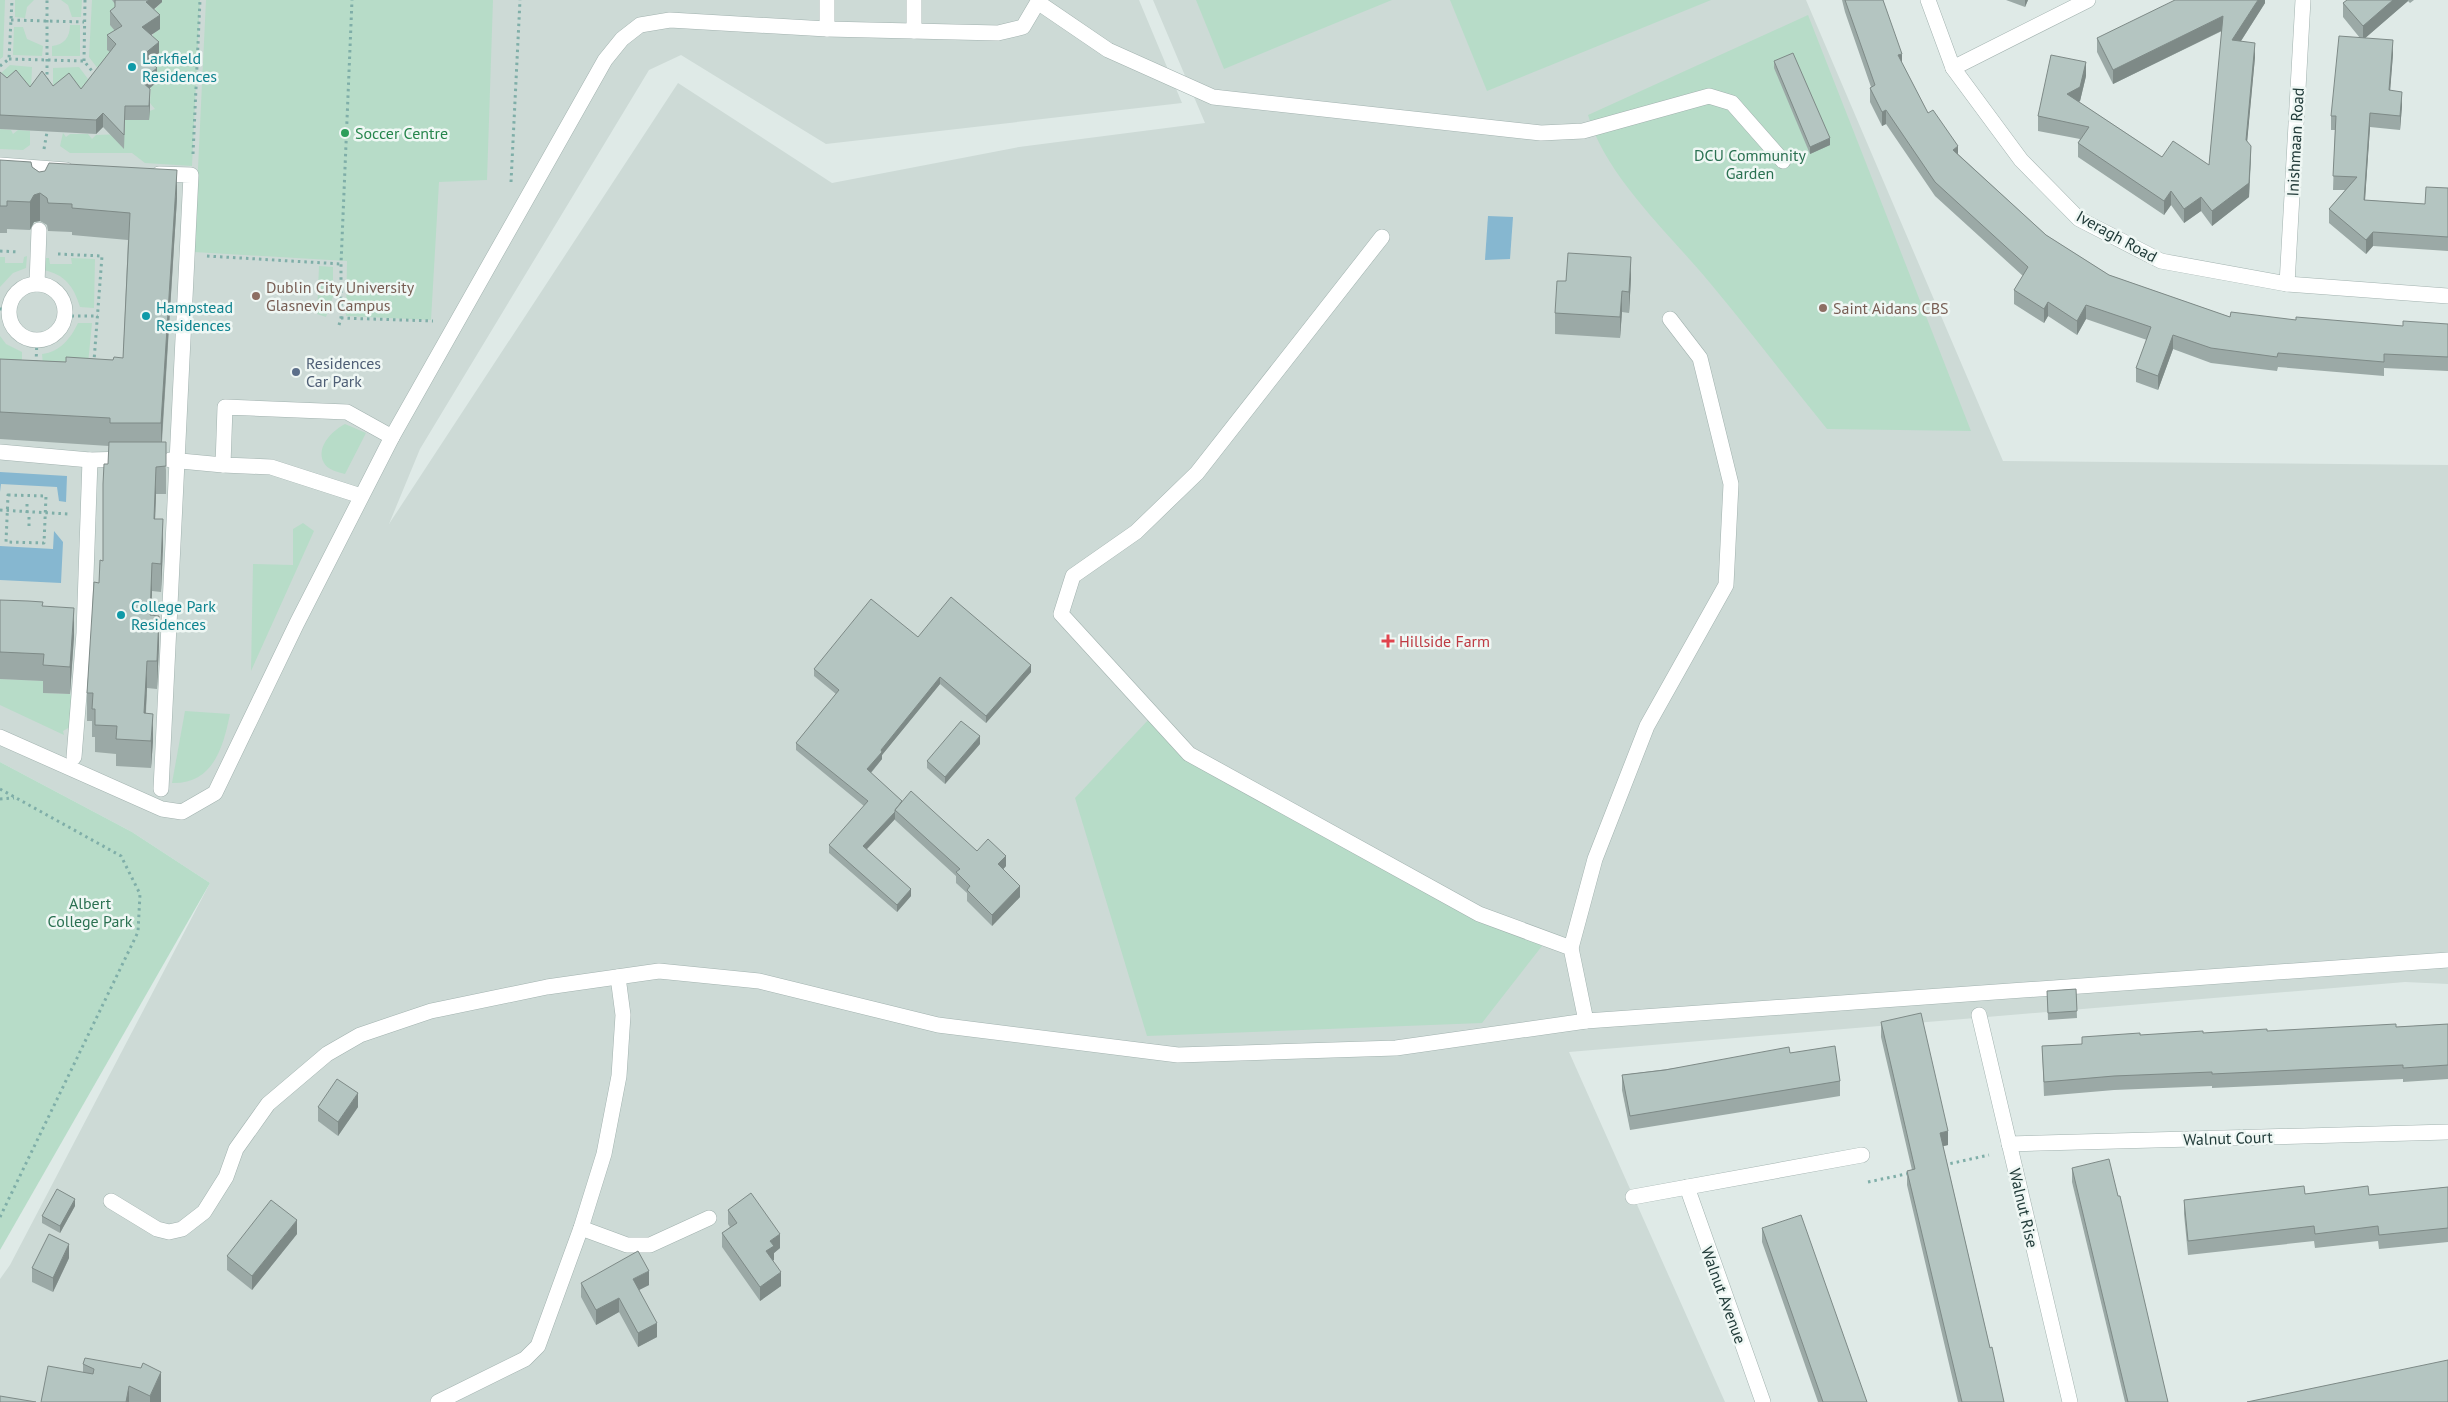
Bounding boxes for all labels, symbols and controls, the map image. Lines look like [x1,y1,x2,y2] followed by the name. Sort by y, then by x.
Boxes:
[142,48,217,86] place label: Larkfield Residences
[126,61,138,73] marker: Larkfield Residences
[2282,87,2308,197] street label: Inishmaan Road
[355,123,448,143] place label: Soccer Centre
[339,127,351,139] marker: Soccer Centre
[1694,145,1807,183] park label: DCU Community Garden
[2073,206,2161,266] street label: Iveragh Road
[266,277,415,315] place label: Dublin City University Glasnevin Campus
[250,290,262,302] marker: Dublin City University Glasnevin Campus
[156,297,233,335] place label: Hampstead Residences
[1833,298,1949,318] place label: Saint Aidans CBS
[1817,302,1829,314] marker: Saint Aidans CBS
[140,310,152,322] marker: Hampstead Residences
[306,353,381,391] place label: Residences Car Park
[290,366,302,378] marker: Residences Car Park
[131,596,216,634] place label: College Park Residences
[115,609,127,621] marker: College Park Residences
[1399,631,1490,651] place label: Hillside Farm
[1381,634,1395,648] marker: Hillside Farm
[48,893,133,931] park label: Albert College Park
[2183,1126,2274,1150] street label: Walnut Court
[2005,1166,2043,1250] street label: Walnut Rise
[1697,1244,1751,1346] street label: Walnut Avenue

